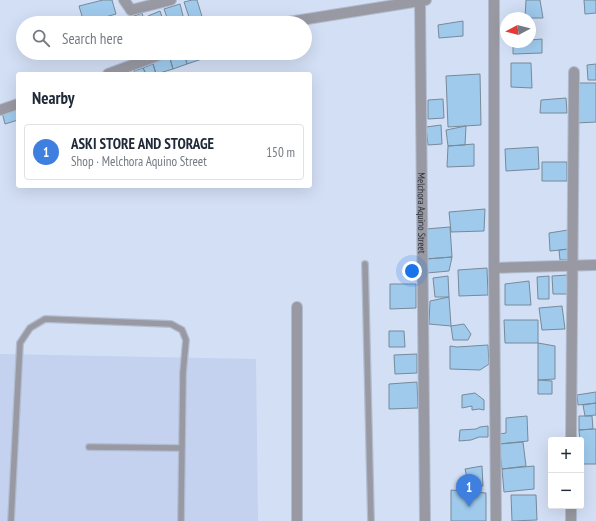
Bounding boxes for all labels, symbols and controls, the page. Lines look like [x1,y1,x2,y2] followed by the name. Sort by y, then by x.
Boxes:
[500,12,536,48] north arrow
[16,16,312,60] search box
[30,27,52,49] icon: search
[62,29,123,48] text: Search here
[32,87,75,109] text: Nearby
[71,134,214,153] text: ASKI STORE AND STORAGE
[43,144,49,161] text: 1
[266,144,295,161] text: 150 m
[71,153,207,170] text: Shop · Melchora Aquino Street
[415,173,429,254] street label: Melchora Aquino Street
[402,261,422,281] your location
[548,437,584,509] map controls
[548,437,584,473] button: +
[548,473,584,509] button: −
[456,474,482,507] pin: 1

